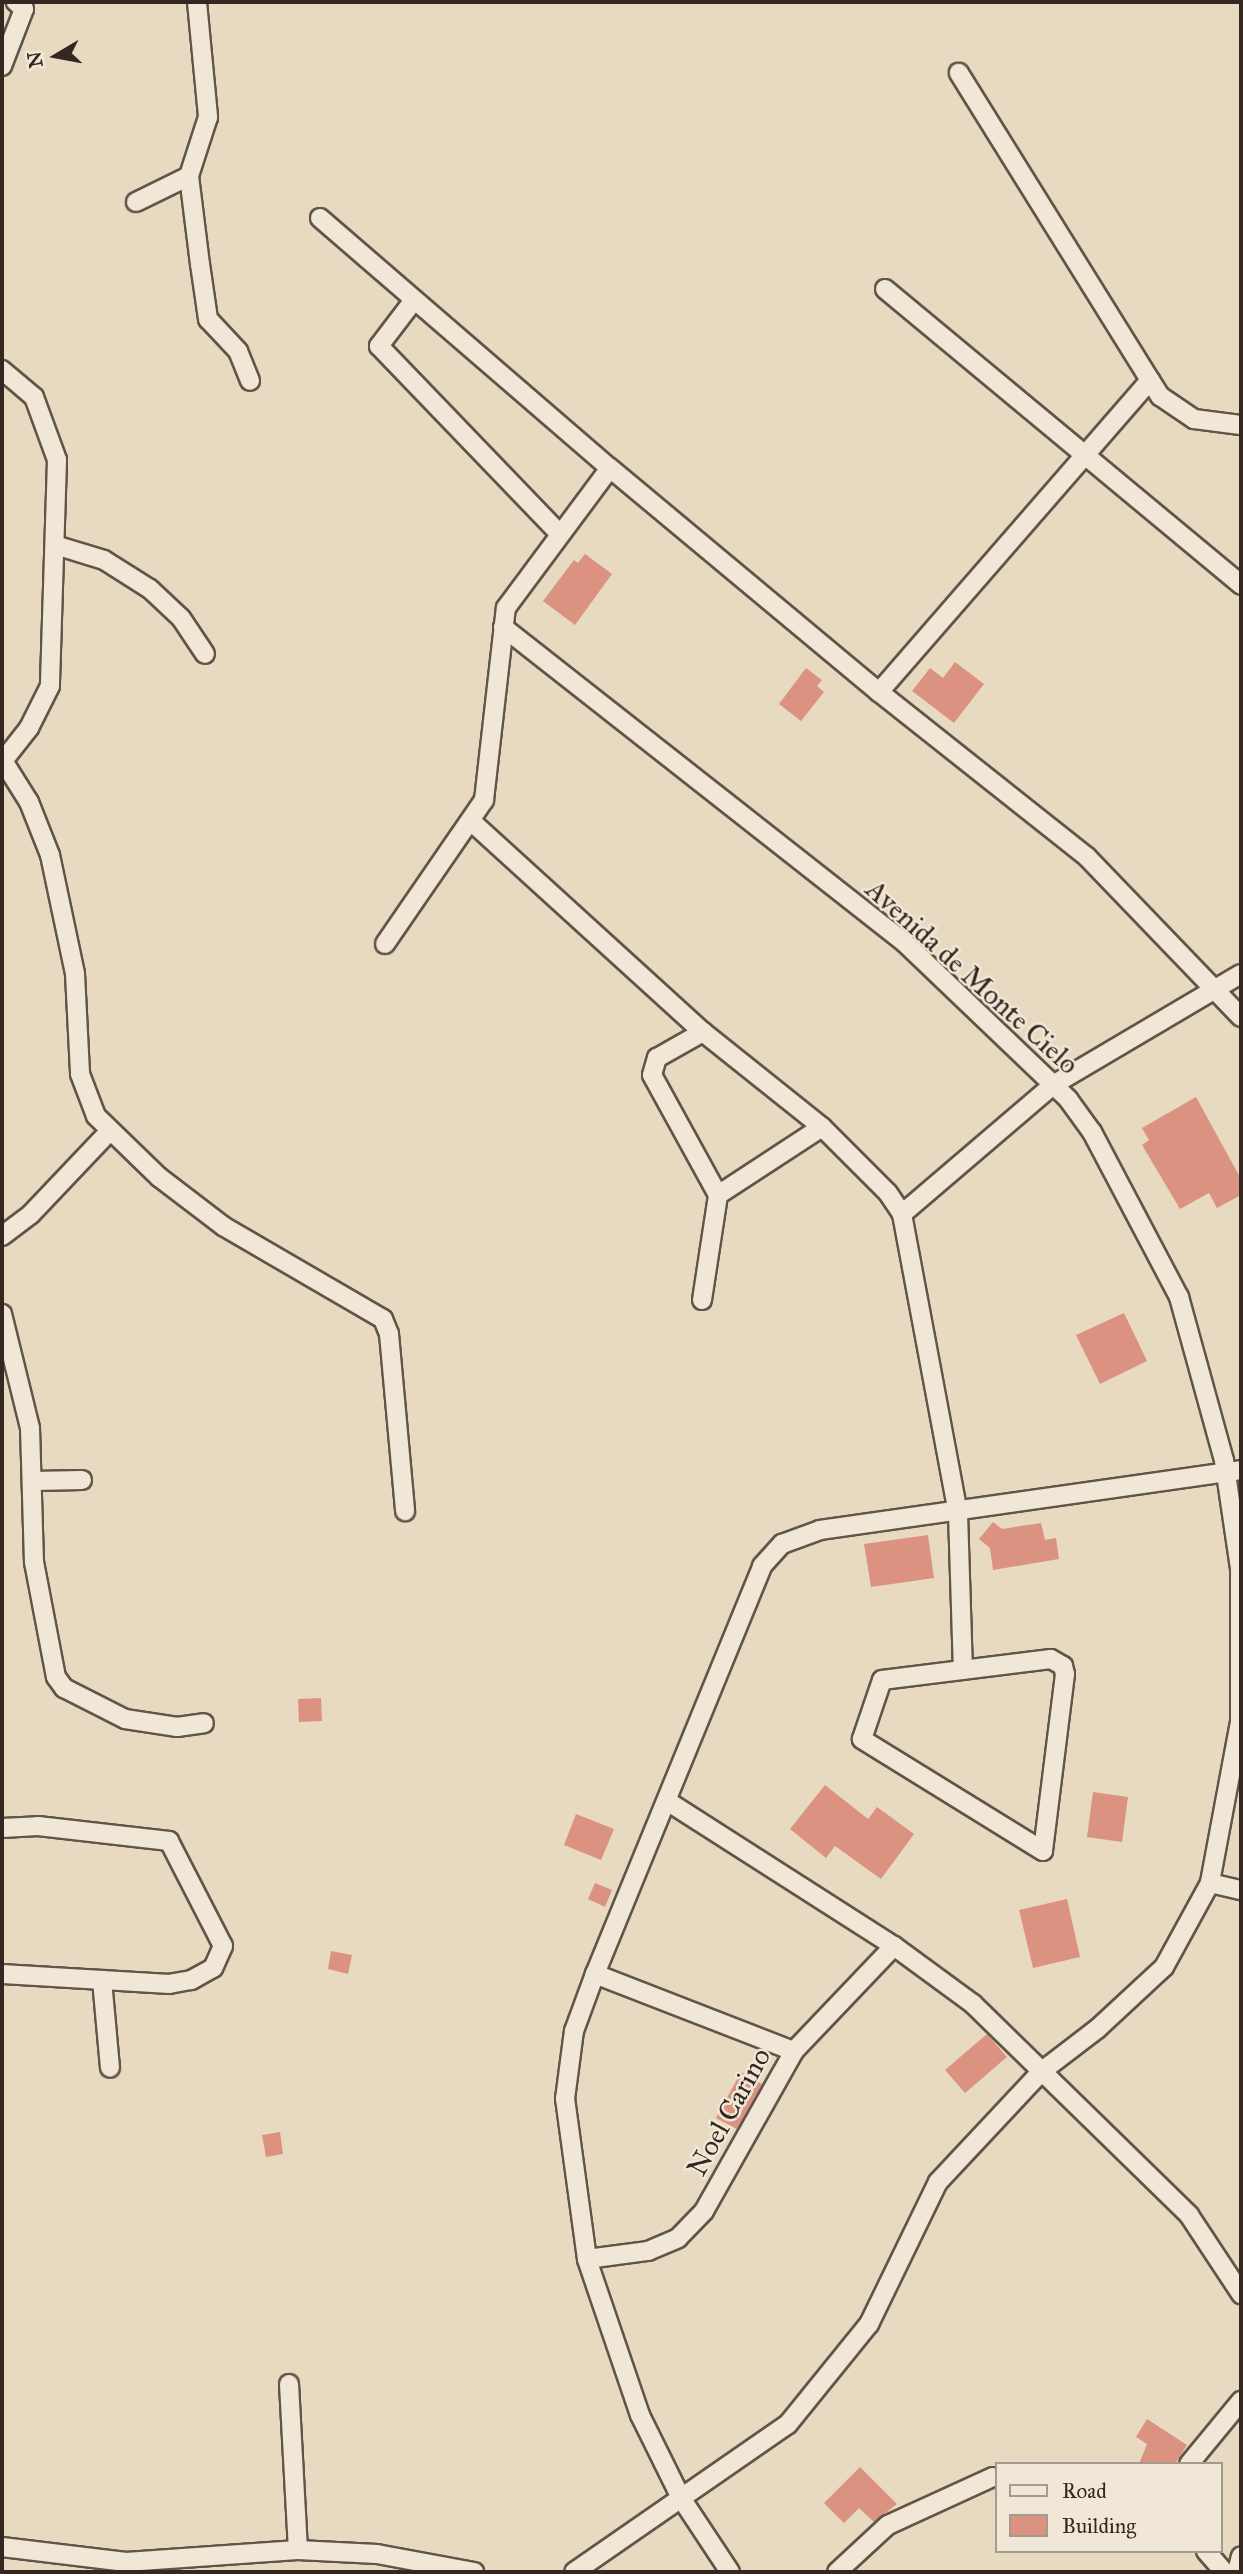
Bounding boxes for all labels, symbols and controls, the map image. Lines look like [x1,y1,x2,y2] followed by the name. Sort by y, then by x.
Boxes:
[21,21,91,91] north arrow
[22,50,48,70] text: N
[859,873,1085,1081] street label: Avenida de Monte Cielo
[680,2042,778,2182] street label: Noel Carino
[995,2462,1222,2553] legend
[1062,2478,1107,2504] text: Road
[1062,2513,1136,2539] text: Building

